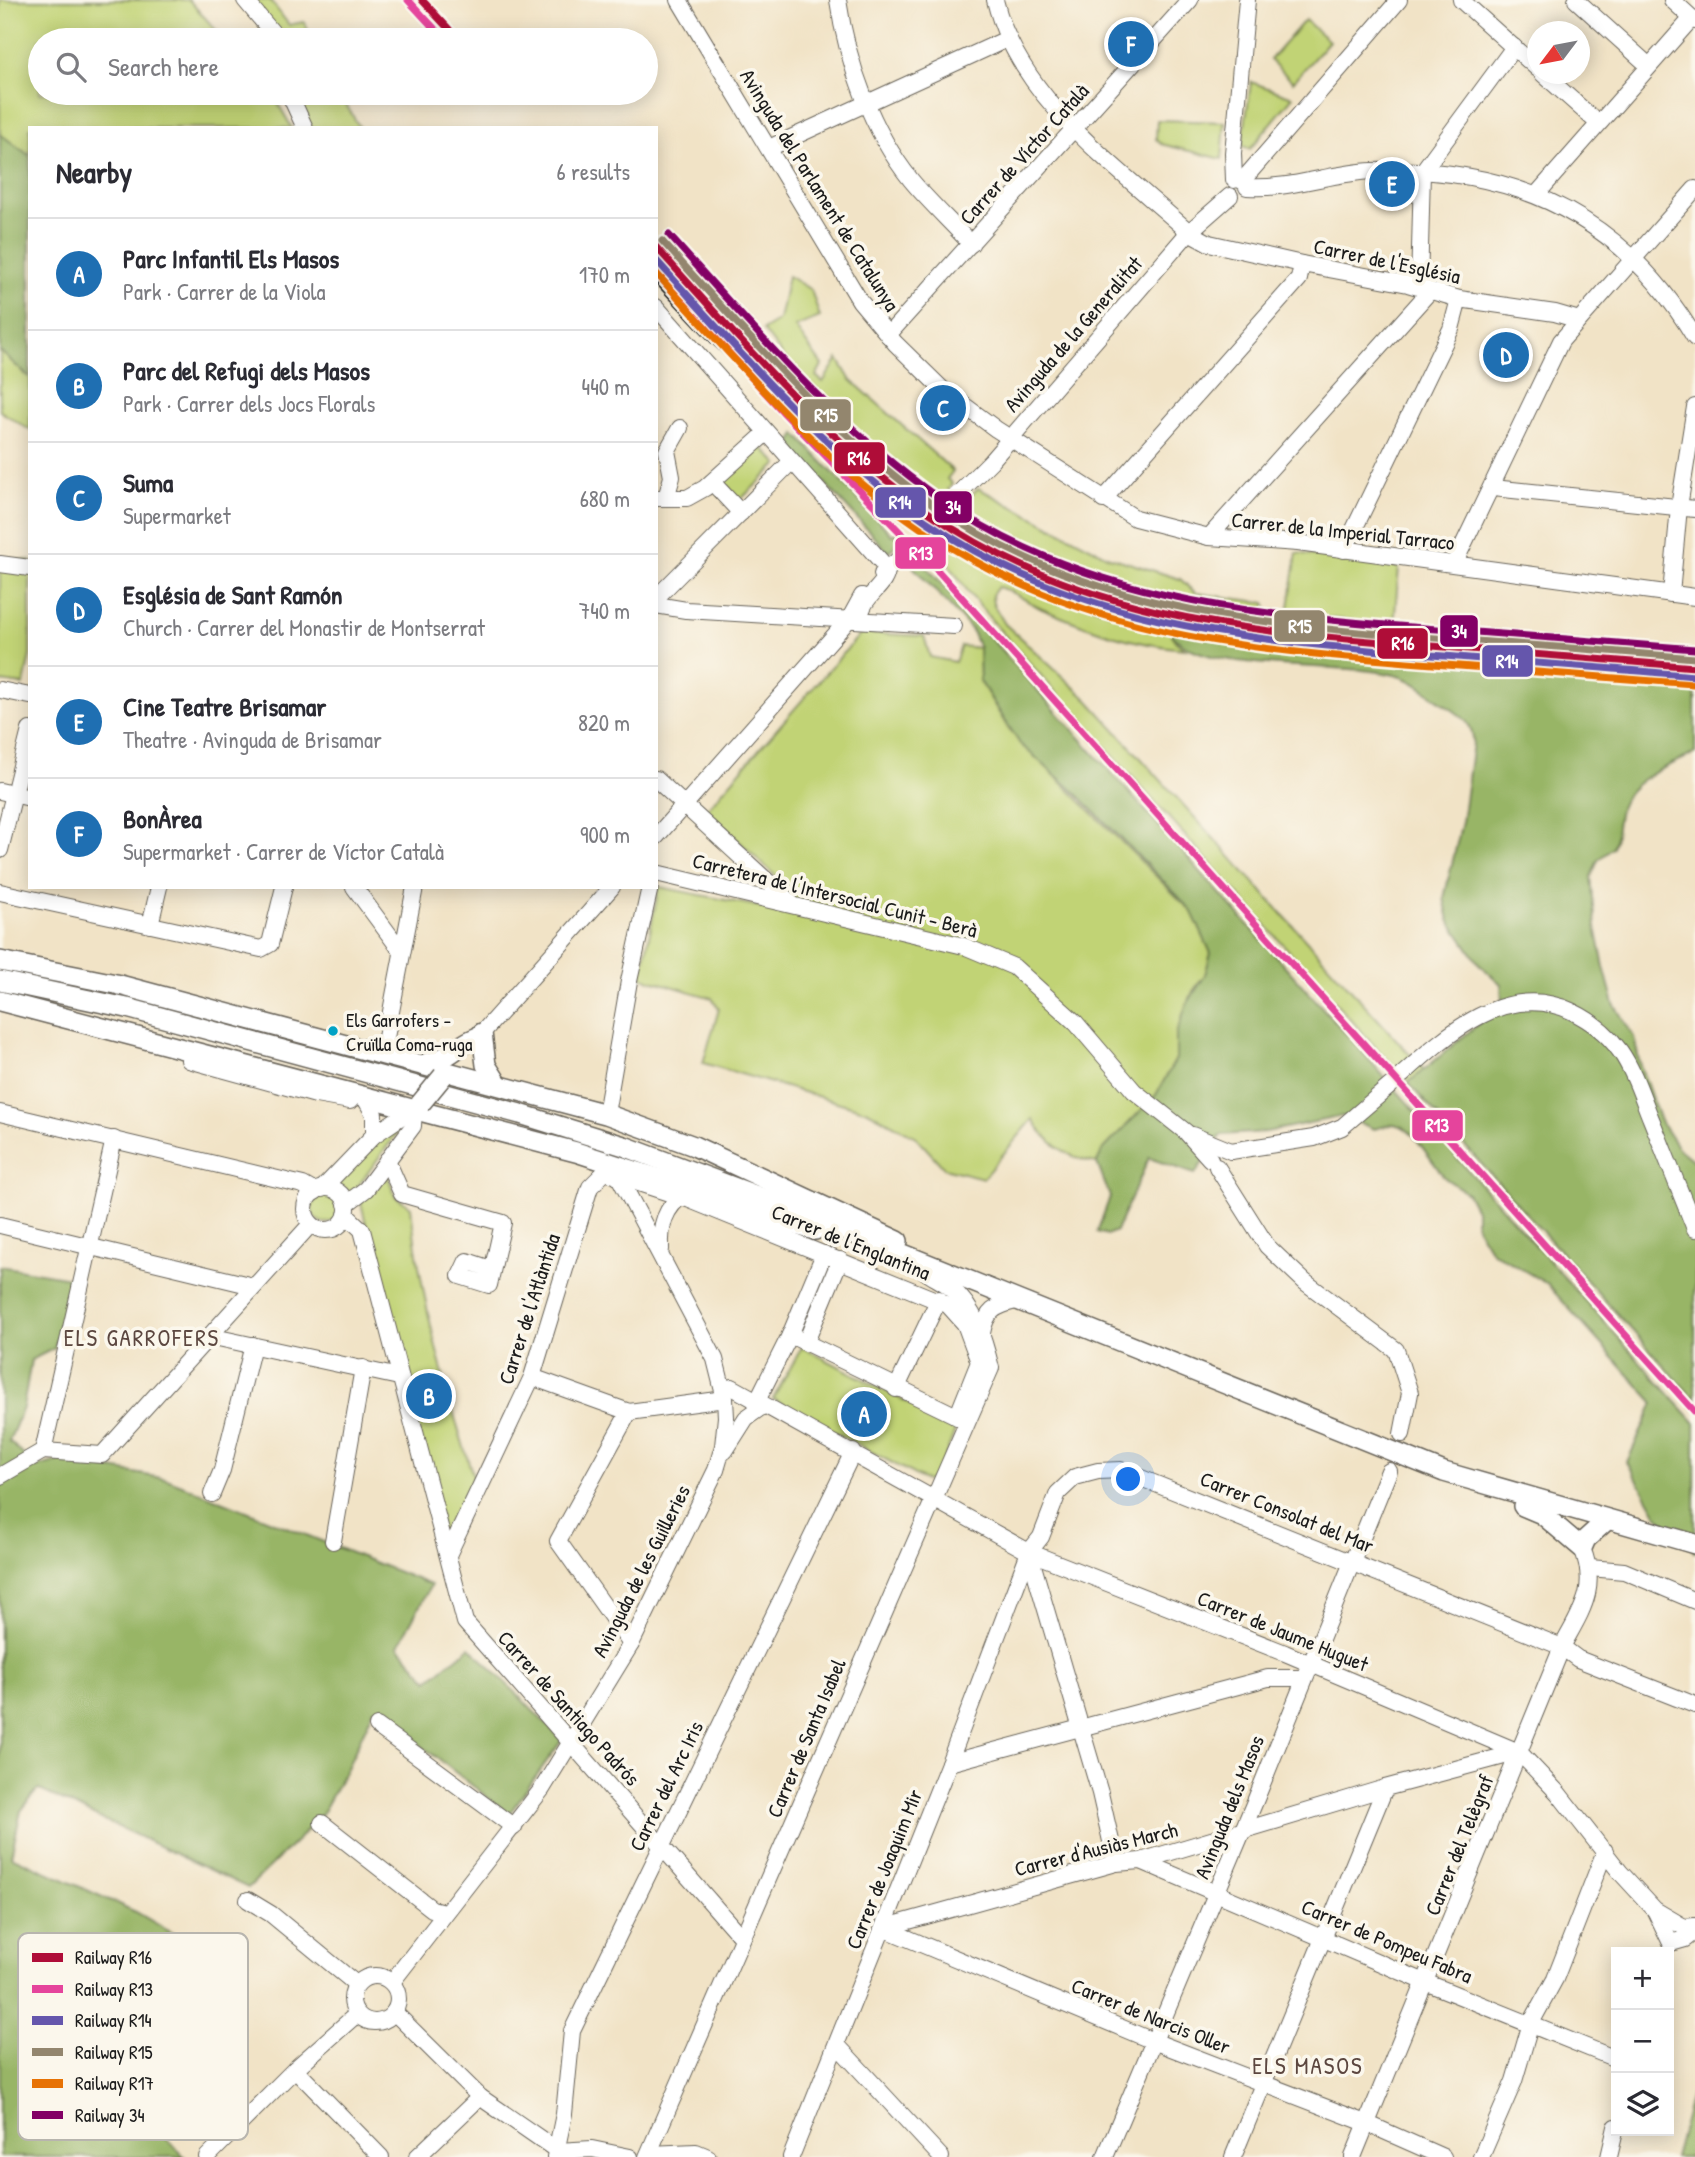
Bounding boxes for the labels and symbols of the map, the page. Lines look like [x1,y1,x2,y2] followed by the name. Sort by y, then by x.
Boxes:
[1108,18,1154,70] pin: F
[1527,21,1590,84] north arrow
[733,63,907,317] street label: Avinguda del Parlament de Catalunya
[953,77,1095,231] street label: Carrer de Víctor Català
[1369,158,1415,210] pin: E
[1311,231,1463,291] street label: Carrer de l'Església
[997,249,1149,418] street label: Avinguda de la Generalitat
[1483,329,1529,381] pin: D
[920,382,966,434] pin: C
[799,398,852,432] line badge: R15
[814,402,839,428] text: R15
[833,441,886,475] line badge: R16
[847,445,871,471] text: R16
[874,486,927,519] line badge: R14
[889,489,911,515] text: R14
[933,490,973,524] line badge: 34
[945,494,961,520] text: 34
[1230,505,1456,557] street label: Carrer de la Imperial Tarraco
[894,536,947,570] line badge: R13
[909,540,933,566] text: R13
[1273,609,1326,643] line badge: R15
[1288,613,1313,639] text: R15
[1439,614,1479,648] line badge: 34
[1451,618,1467,644] text: 34
[1376,627,1429,660] line badge: R16
[1391,630,1415,656] text: R16
[1481,644,1534,678] line badge: R14
[1496,648,1518,674] text: R14
[690,846,980,944] street label: Carretera de l'Intersocial Cunit - Berà
[346,1007,473,1057] place label: Els Garrofers - Cruïlla Coma-ruga
[326,1024,340,1038] marker: Els Garrofers - Cruïlla Coma-ruga
[1411,1109,1464,1142] line badge: R13
[1425,1112,1449,1138] text: R13
[767,1197,935,1287] street label: Carrer de l'Englantina
[491,1230,567,1388] street label: Carrer de l'Atlàntida
[64,1322,220,1353] district label: ELS GARROFERS
[406,1370,452,1422] pin: B
[841,1388,887,1440] pin: A
[1111,1462,1145,1496] your location
[1196,1464,1378,1560] street label: Carrer Consolat del Mar
[585,1480,697,1662] street label: Avinguda de les Guilleries
[1193,1583,1374,1679] street label: Carrer de Jaume Huguet
[491,1624,647,1792] street label: Carrer de Santiago Padrós
[759,1654,853,1822] street label: Carrer de Santa Isabel
[622,1716,710,1856] street label: Carrer del Arc Iris
[1187,1731,1271,1883] street label: Avinguda dels Masos
[1418,1770,1501,1920] street label: Carrer del Telègraf
[839,1785,929,1953] street label: Carrer de Joaquim Mir
[1011,1815,1181,1883] street label: Carrer d'Ausiàs March
[1297,1892,1477,1990] street label: Carrer de Pompeu Fabra
[18,1933,248,2140] legend
[75,1944,152,1970] text: Railway R16
[1067,1971,1235,2061] street label: Carrer de Narcis Oller
[75,1976,153,2002] text: Railway R13
[75,2007,152,2033] text: Railway R14
[75,2039,153,2065] text: Railway R15
[1252,2050,1364,2081] district label: ELS MASOS
[75,2070,154,2096] text: Railway R17
[75,2102,145,2128] text: Railway 34

